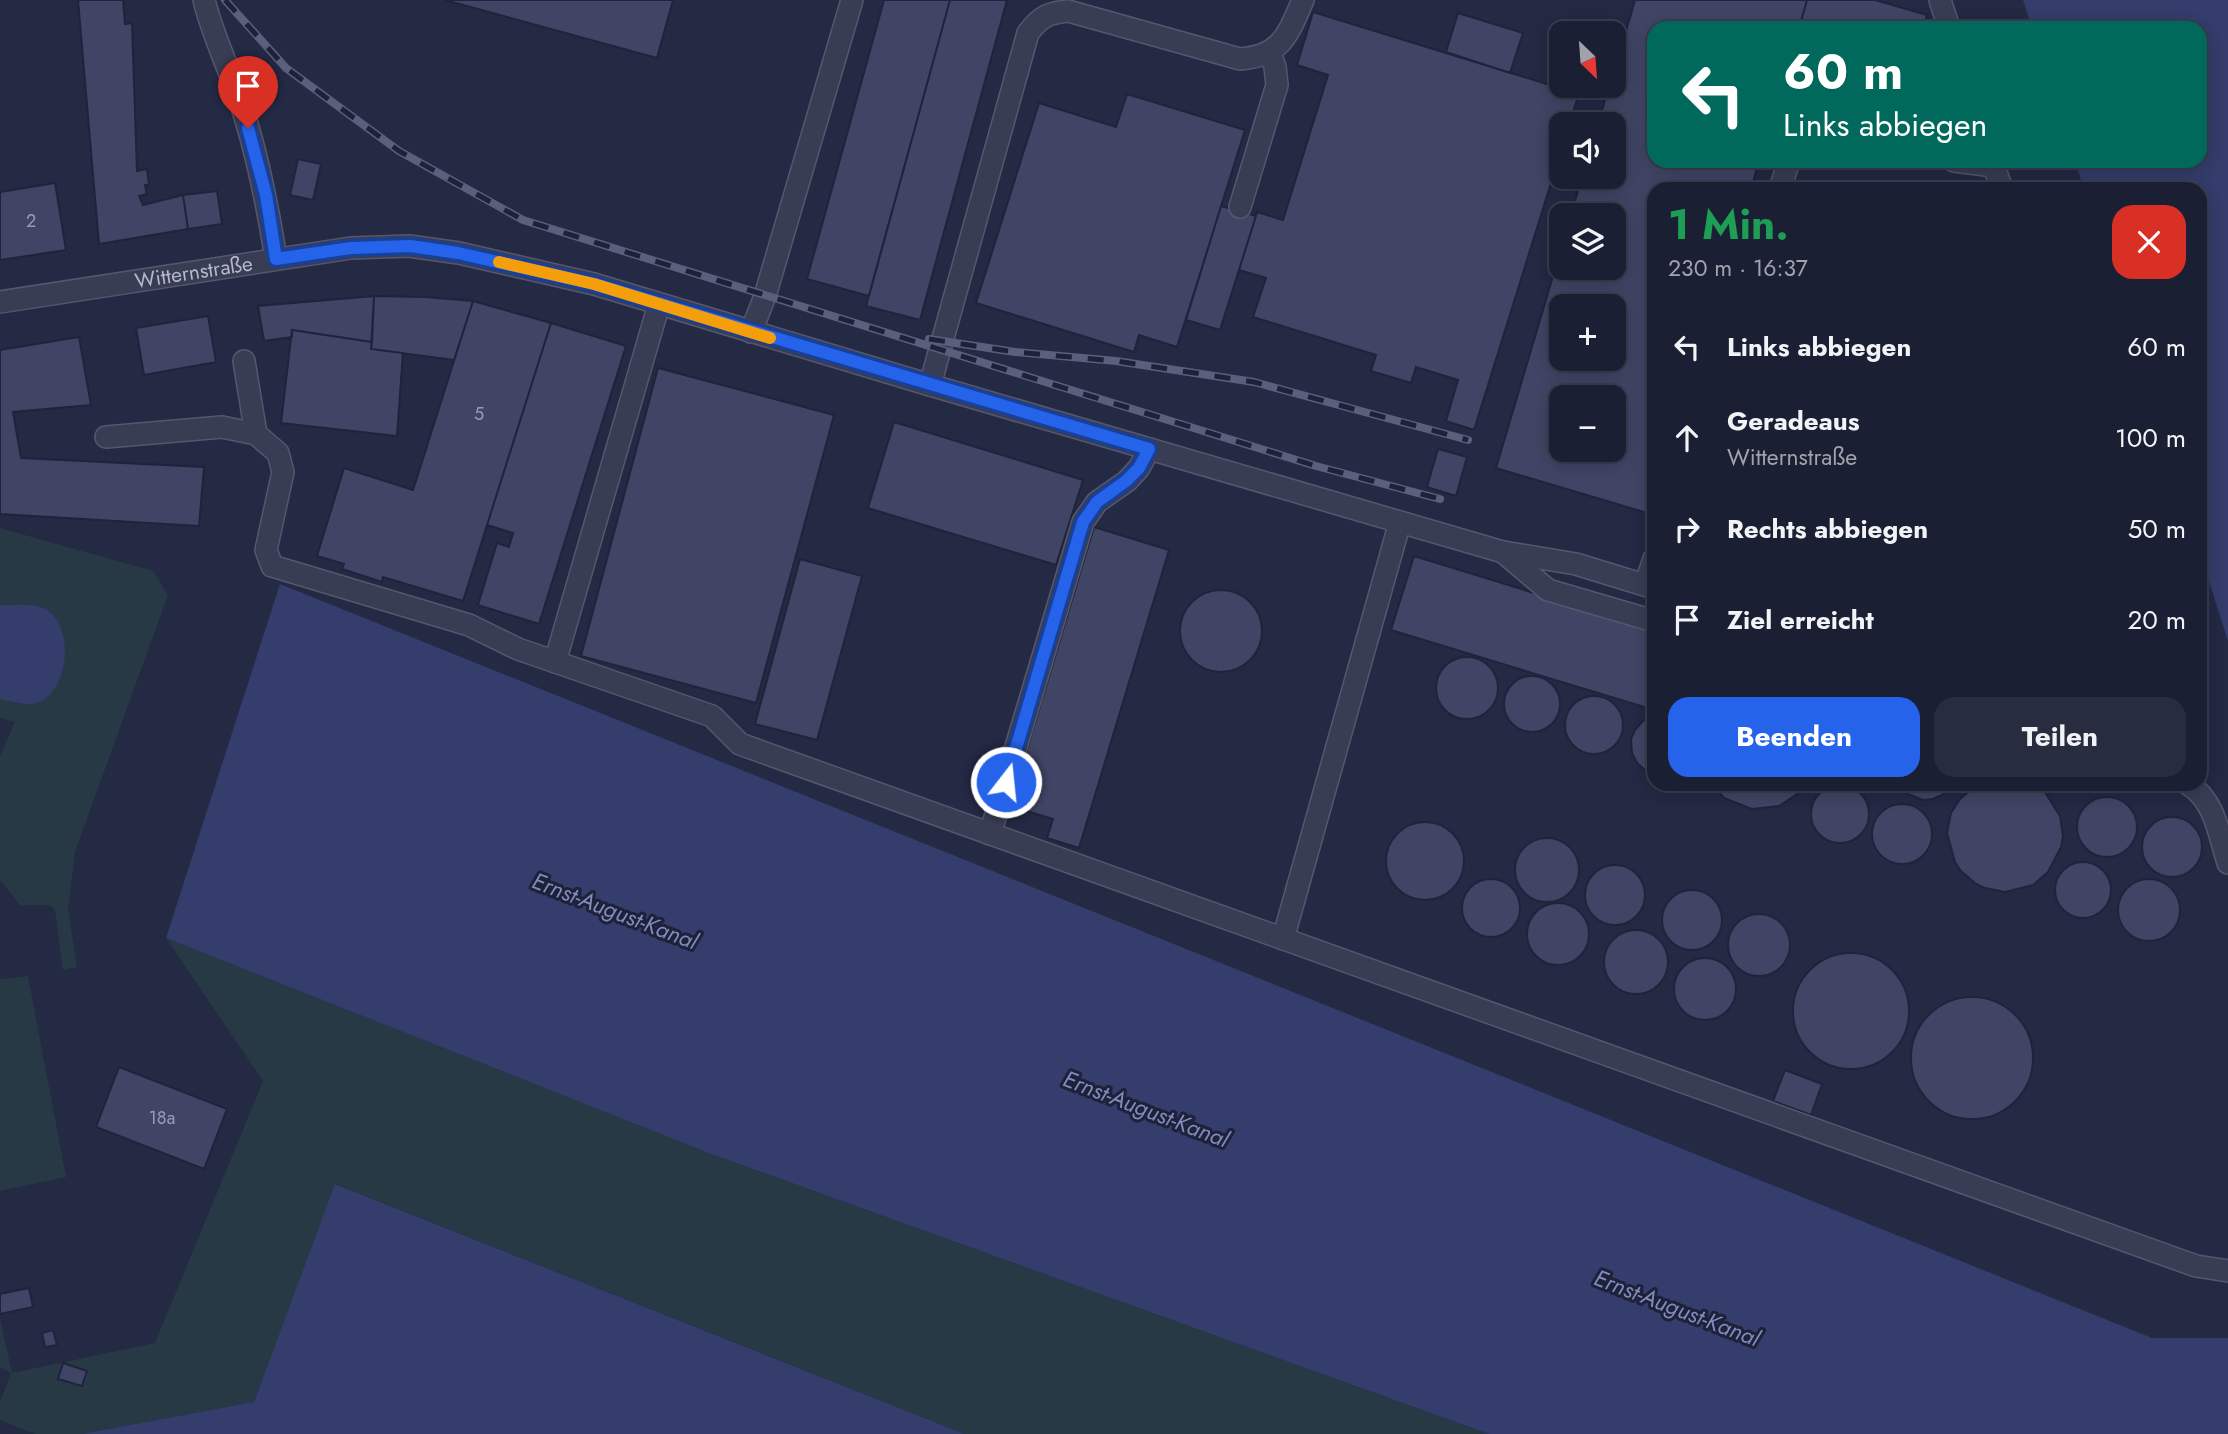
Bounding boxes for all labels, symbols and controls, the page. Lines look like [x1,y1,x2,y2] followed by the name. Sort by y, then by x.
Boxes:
[1549,21,1626,98] north arrow
[1549,21,1626,462] map controls
[1783,37,1903,107] text: 60 m
[1668,49,1759,140] icon: left
[218,56,278,128] pin
[229,67,267,105] icon: arrive
[1783,102,1987,148] text: Links abbiegen
[1549,112,1626,189] button: sound
[1668,194,1789,255] text: 1 Min.
[1549,203,1626,280] button: layers
[2112,205,2186,279] button: close
[26,208,36,234] house number: 2
[133,248,255,296] street label: Witternstraße
[1668,251,1808,285] text: 230 m · 16:37
[1549,294,1626,371] button: +
[1668,328,1706,366] icon: left
[1727,328,1911,366] text: Links abbiegen
[2127,328,2186,366] text: 60 m
[1549,385,1626,462] button: −
[474,401,484,427] house number: 5
[1727,402,1860,440] text: Geradeaus
[1668,419,1706,457] icon: ahead
[2115,419,2186,457] text: 100 m
[1727,440,1857,474] text: Witternstraße
[1668,510,1706,548] icon: right
[1727,510,1928,548] text: Rechts abbiegen
[2128,510,2186,548] text: 50 m
[1668,601,1706,639] icon: arrive
[1727,601,1874,639] text: Ziel erreicht
[2128,601,2186,639] text: 20 m
[1668,697,1920,777] button: Beenden
[1934,697,2186,777] button: Teilen
[969,745,1043,819] position arrow
[527,864,704,959] water label: Ernst-August-Kanal
[1058,1062,1235,1157] water label: Ernst-August-Kanal
[149,1105,175,1131] house number: 18a
[1589,1261,1766,1356] water label: Ernst-August-Kanal

